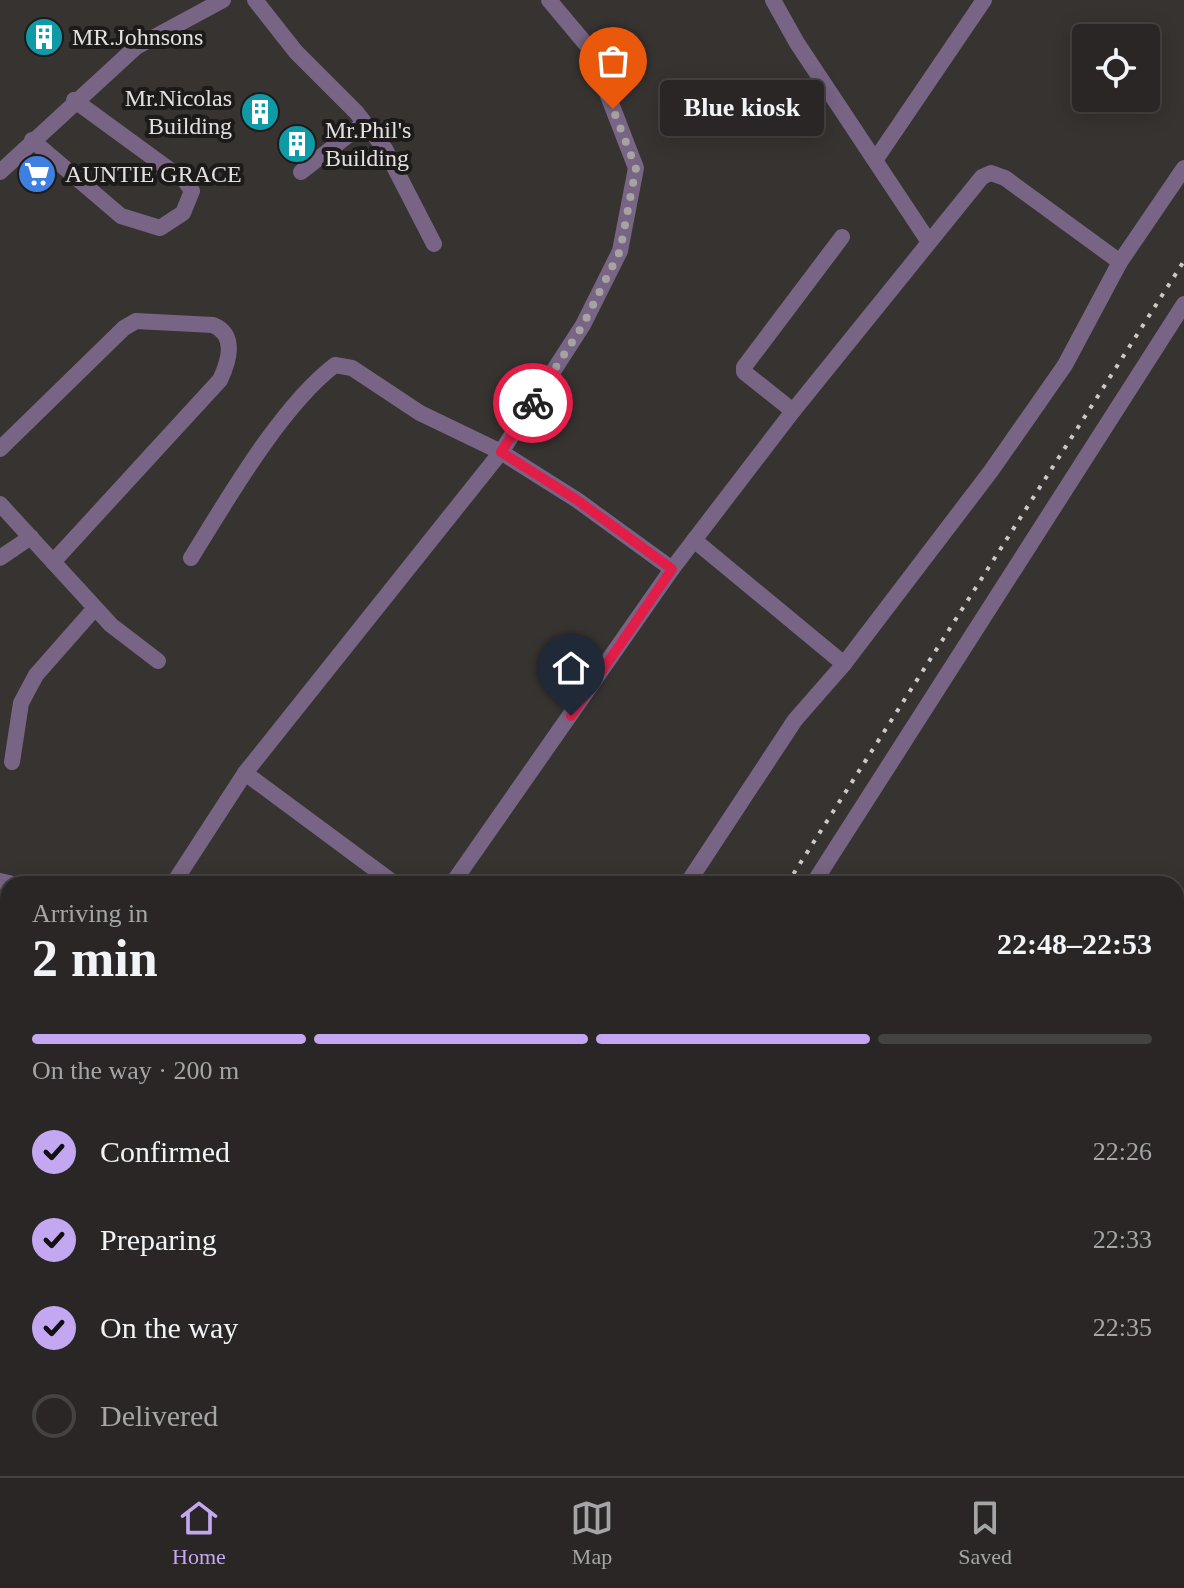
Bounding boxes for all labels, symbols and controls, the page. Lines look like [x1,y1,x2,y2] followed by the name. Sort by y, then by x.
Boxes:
[23,16,65,58] building icon: MR.Johnsons
[72,24,203,50] place label: MR.Johnsons
[1072,24,1160,112] map controls
[1072,24,1160,112] button: locate
[579,27,647,109] pin
[591,39,635,83] icon: bag
[661,81,825,137] callout: Blue kiosk
[125,85,232,139] place label: Mr.Nicolas Building
[239,91,281,133] building icon: Mr.Nicolas Building
[684,93,800,122] text: Blue kiosk
[325,117,411,171] place label: Mr.Phil's Building
[276,123,318,165] building icon: Mr.Phil's Building
[16,153,58,195] supermarket icon: AUNTIE GRACE
[65,161,242,187] place label: AUNTIE GRACE
[493,363,573,443] courier
[511,381,555,425] icon: bike
[537,634,605,716] pin
[549,646,593,690] icon: home
[32,899,148,928] text: Arriving in
[997,927,1152,960] text: 22:48–22:53
[32,930,158,987] text: 2 min
[32,1056,239,1085] text: On the way · 200 m
[32,1130,76,1174] icon: check
[100,1135,230,1168] text: Confirmed
[1093,1137,1152,1166] text: 22:26
[32,1218,76,1262] icon: check
[100,1223,217,1256] text: Preparing
[1093,1225,1152,1254] text: 22:33
[32,1306,76,1350] icon: check
[100,1311,238,1344] text: On the way
[1093,1313,1152,1342] text: 22:35
[100,1399,218,1432] text: Delivered
[172,1496,226,1570] tab: Home
[570,1496,614,1570] tab: Map
[958,1496,1012,1570] tab: Saved

